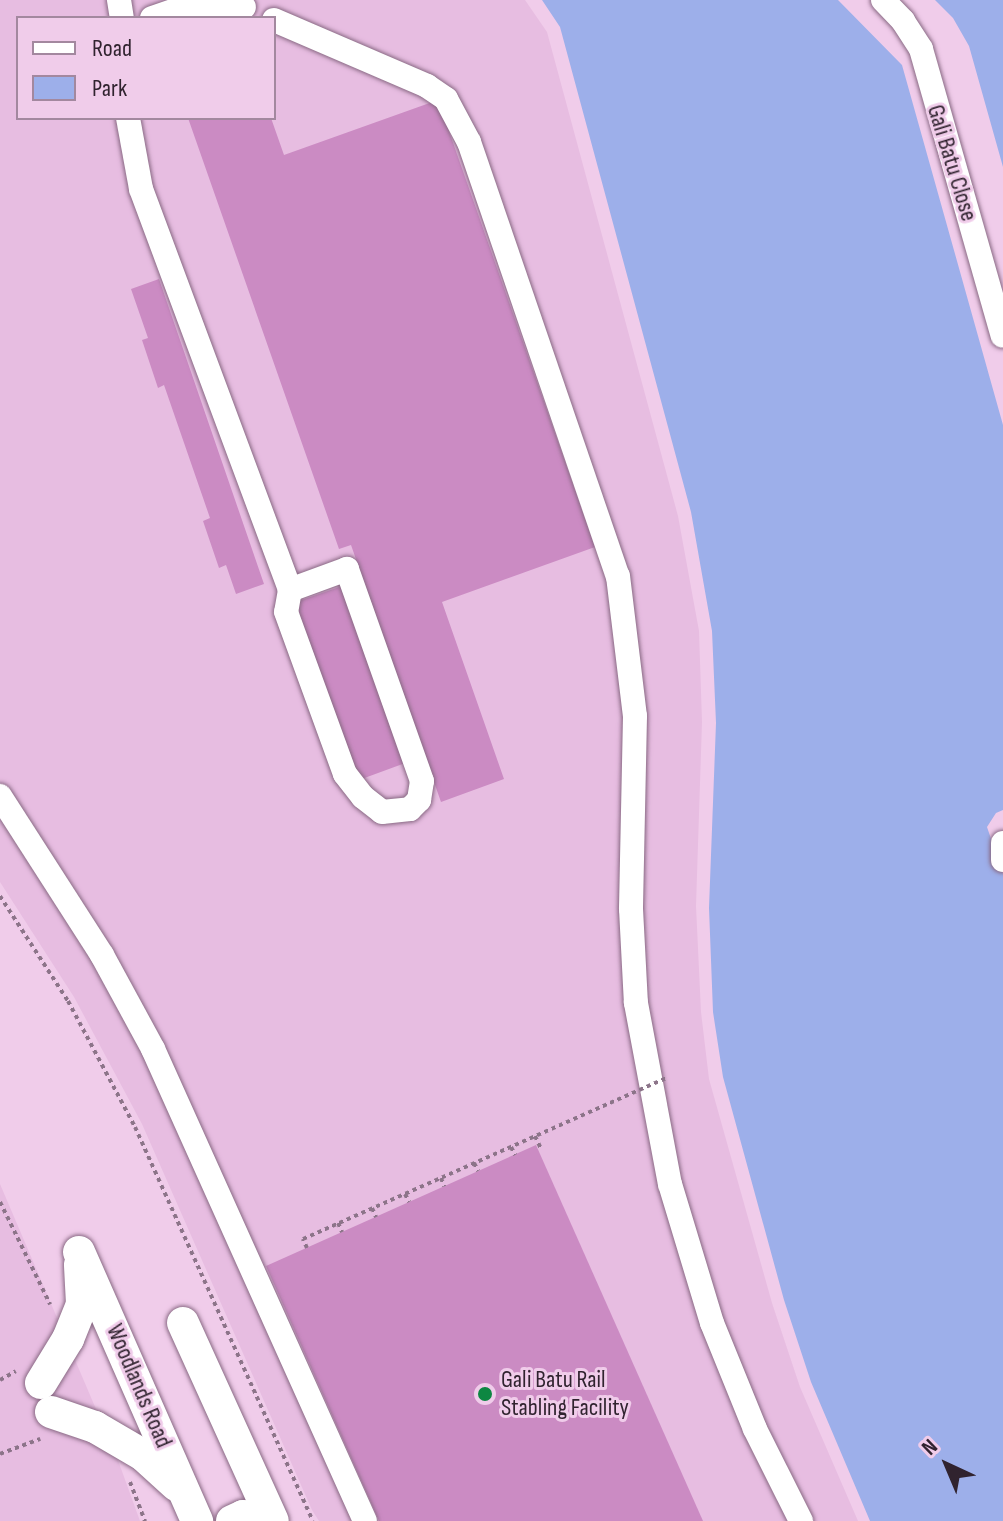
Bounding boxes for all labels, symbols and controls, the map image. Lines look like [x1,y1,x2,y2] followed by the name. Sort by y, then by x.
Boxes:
[16,16,276,120] legend
[92,34,132,63] text: Road
[92,74,127,103] text: Park
[921,101,983,225] street label: Gali Batu Close
[100,1320,178,1452] street label: Woodlands Road
[501,1366,629,1422] place label: Gali Batu Rail Stabling Facility
[476,1385,494,1403] marker: Gali Batu Rail Stabling Facility
[907,1425,987,1505] north arrow
[916,1434,944,1461] text: N

